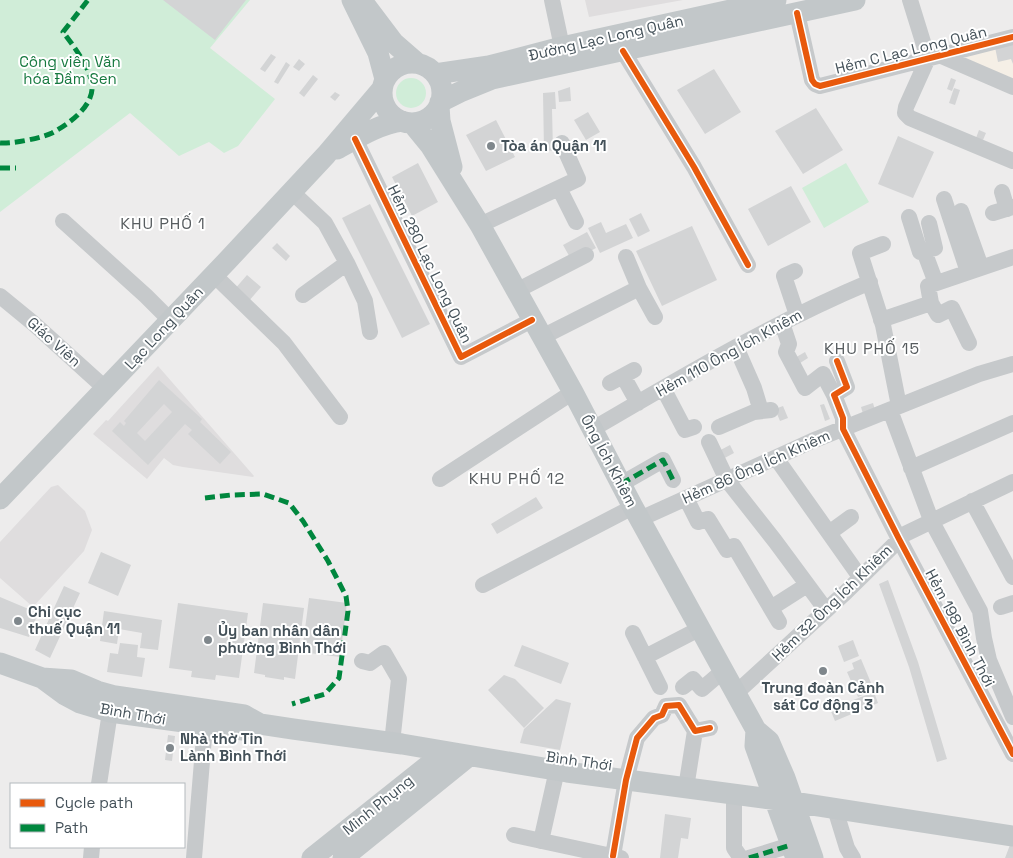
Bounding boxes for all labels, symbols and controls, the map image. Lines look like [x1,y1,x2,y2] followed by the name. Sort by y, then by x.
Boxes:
[527,10,685,65] street label: Đường Lạc Long Quân
[833,21,989,78] street label: Hẻm C Lạc Long Quân
[19,52,121,88] park label: Công viên Văn hóa Đầm Sen
[501,136,606,155] place label: Tòa án Quận 11
[485,140,497,152] marker: Tòa án Quận 11
[384,181,477,346] street label: Hẻm 280 Lạc Long Quân
[120,213,206,234] district label: KHU PHỐ 1
[120,282,207,373] street label: Lạc Long Quân
[653,305,805,401] street label: Hẻm 110 Ông Ích Khiêm
[24,313,85,371] street label: Giác Viên
[824,338,920,359] district label: KHU PHỐ 15
[577,411,642,510] street label: Ông Ích Khiêm
[679,425,833,508] street label: Hẻm 86 Ông Ích Khiêm
[469,468,565,489] district label: KHU PHỐ 12
[768,540,896,665] street label: Hẻm 32 Ông Ích Khiêm
[921,566,1000,690] street label: Hẻm 198 Bình Thới
[28,602,120,638] place label: Chi cục thuế Quận 11
[12,615,24,627] marker: Chi cục thuế Quận 11
[218,620,346,657] place label: Ủy ban nhân dân phường Bình Thới
[202,634,214,646] marker: Ủy ban nhân dân phường Bình Thới
[817,665,829,677] marker: Trung đoàn Cảnh sát Cơ động 3
[762,678,884,714] place label: Trung đoàn Cảnh sát Cơ động 3
[99,698,168,729] street label: Bình Thới
[180,729,287,765] place label: Nhà thờ Tin Lành Bình Thới
[164,742,176,754] marker: Nhà thờ Tin Lành Bình Thới
[545,746,613,775] street label: Bình Thới
[339,770,417,839] street label: Minh Phụng
[10,783,185,848] legend
[55,793,133,812] text: Cycle path
[55,818,88,837] text: Path

